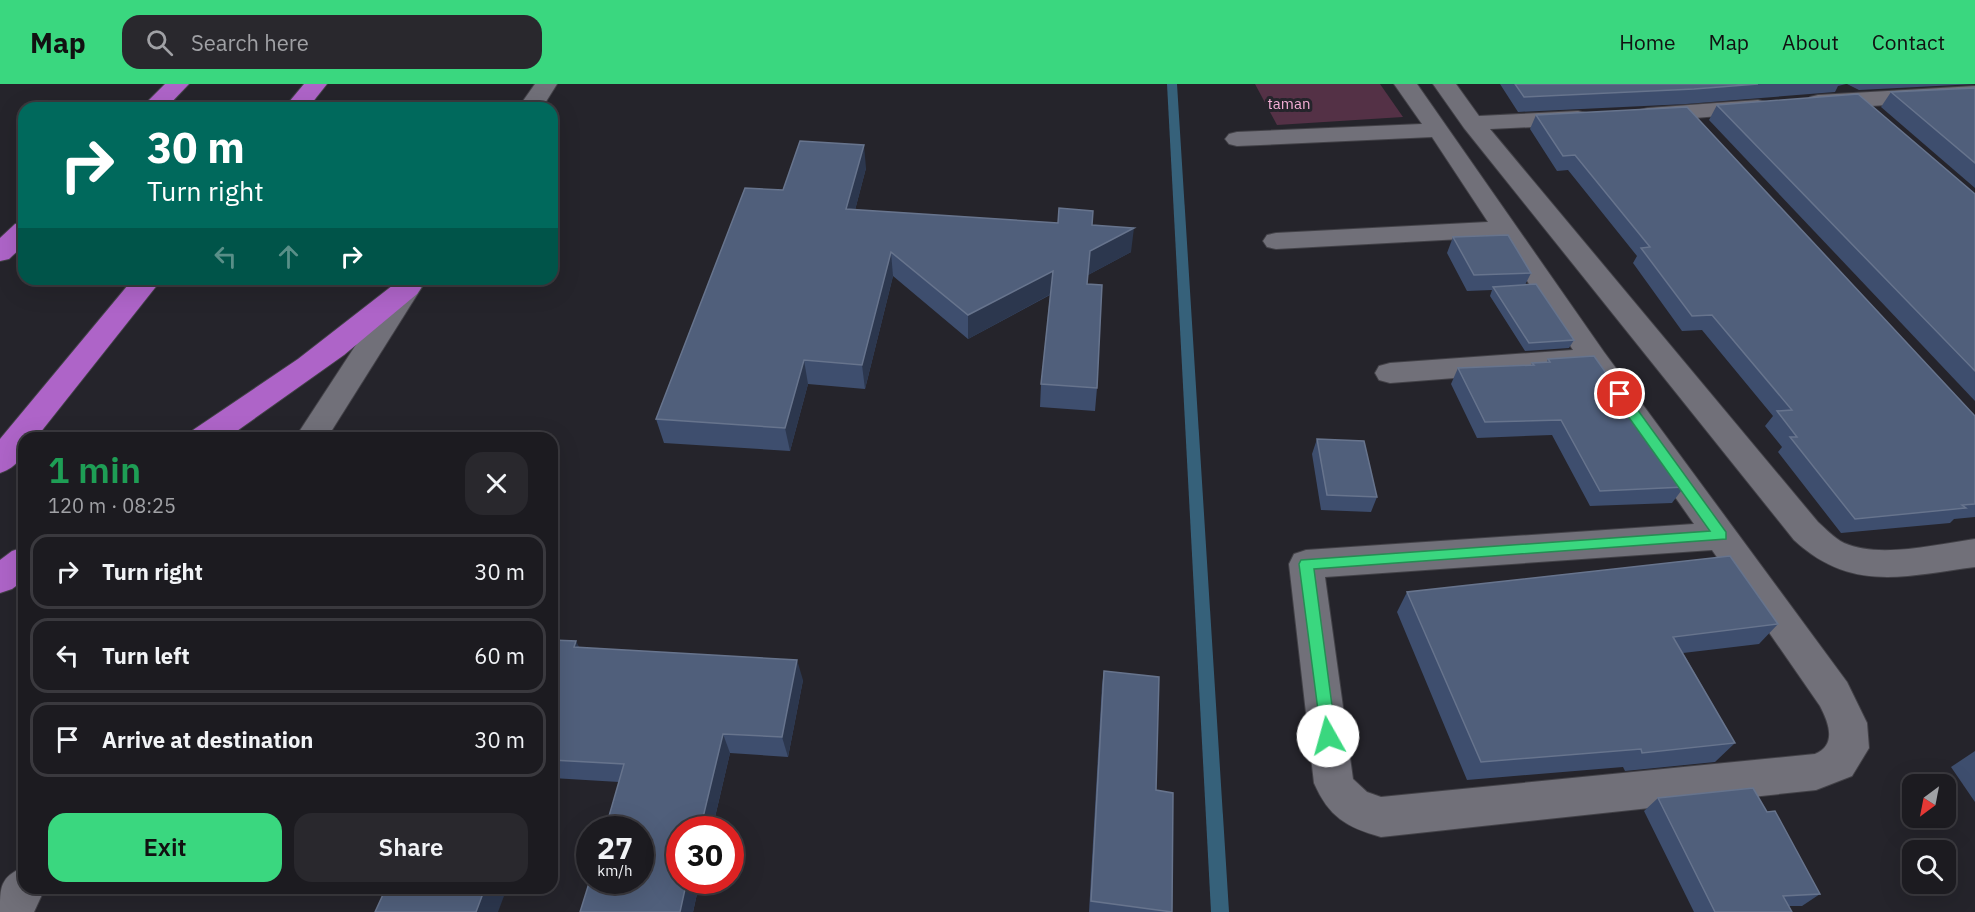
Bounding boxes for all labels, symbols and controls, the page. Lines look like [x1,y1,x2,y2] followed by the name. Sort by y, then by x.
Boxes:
[122,15,542,69] search box
[30,24,86,61] text: Map
[143,26,176,59] icon: search
[191,28,309,57] text: Search here
[1619,28,1676,56] text: Home
[1709,28,1749,56] text: Map
[1782,28,1839,56] text: About
[1872,28,1945,56] text: Contact
[1268,94,1310,113] park label: taman
[147,120,245,175] text: 30 m
[48,126,126,204] icon: right
[147,173,264,208] text: Turn right
[209,240,242,273] icon: left
[272,240,305,273] icon: ahead
[335,240,368,273] icon: right
[1594,368,1645,419] pin
[1603,377,1636,410] icon: arrive
[48,446,141,493] text: 1 min
[465,452,528,515] button: close
[48,492,176,519] text: 120 m · 08:25
[51,555,84,588] icon: right
[102,557,203,586] text: Turn right
[474,557,525,586] text: 30 m
[51,639,84,672] icon: left
[102,641,190,670] text: Turn left
[474,641,525,670] text: 60 m
[1296,704,1360,768] position arrow
[51,723,84,756] icon: arrive
[102,725,313,754] text: Arrive at destination
[474,725,525,754] text: 30 m
[1902,774,1956,828] north arrow
[1902,774,1956,894] map controls
[48,813,282,882] button: Exit
[294,813,528,882] button: Share
[666,816,744,894] speed limit sign: 30
[597,828,633,867] text: 27
[1902,840,1956,894] button: search
[597,861,633,880] text: km/h

